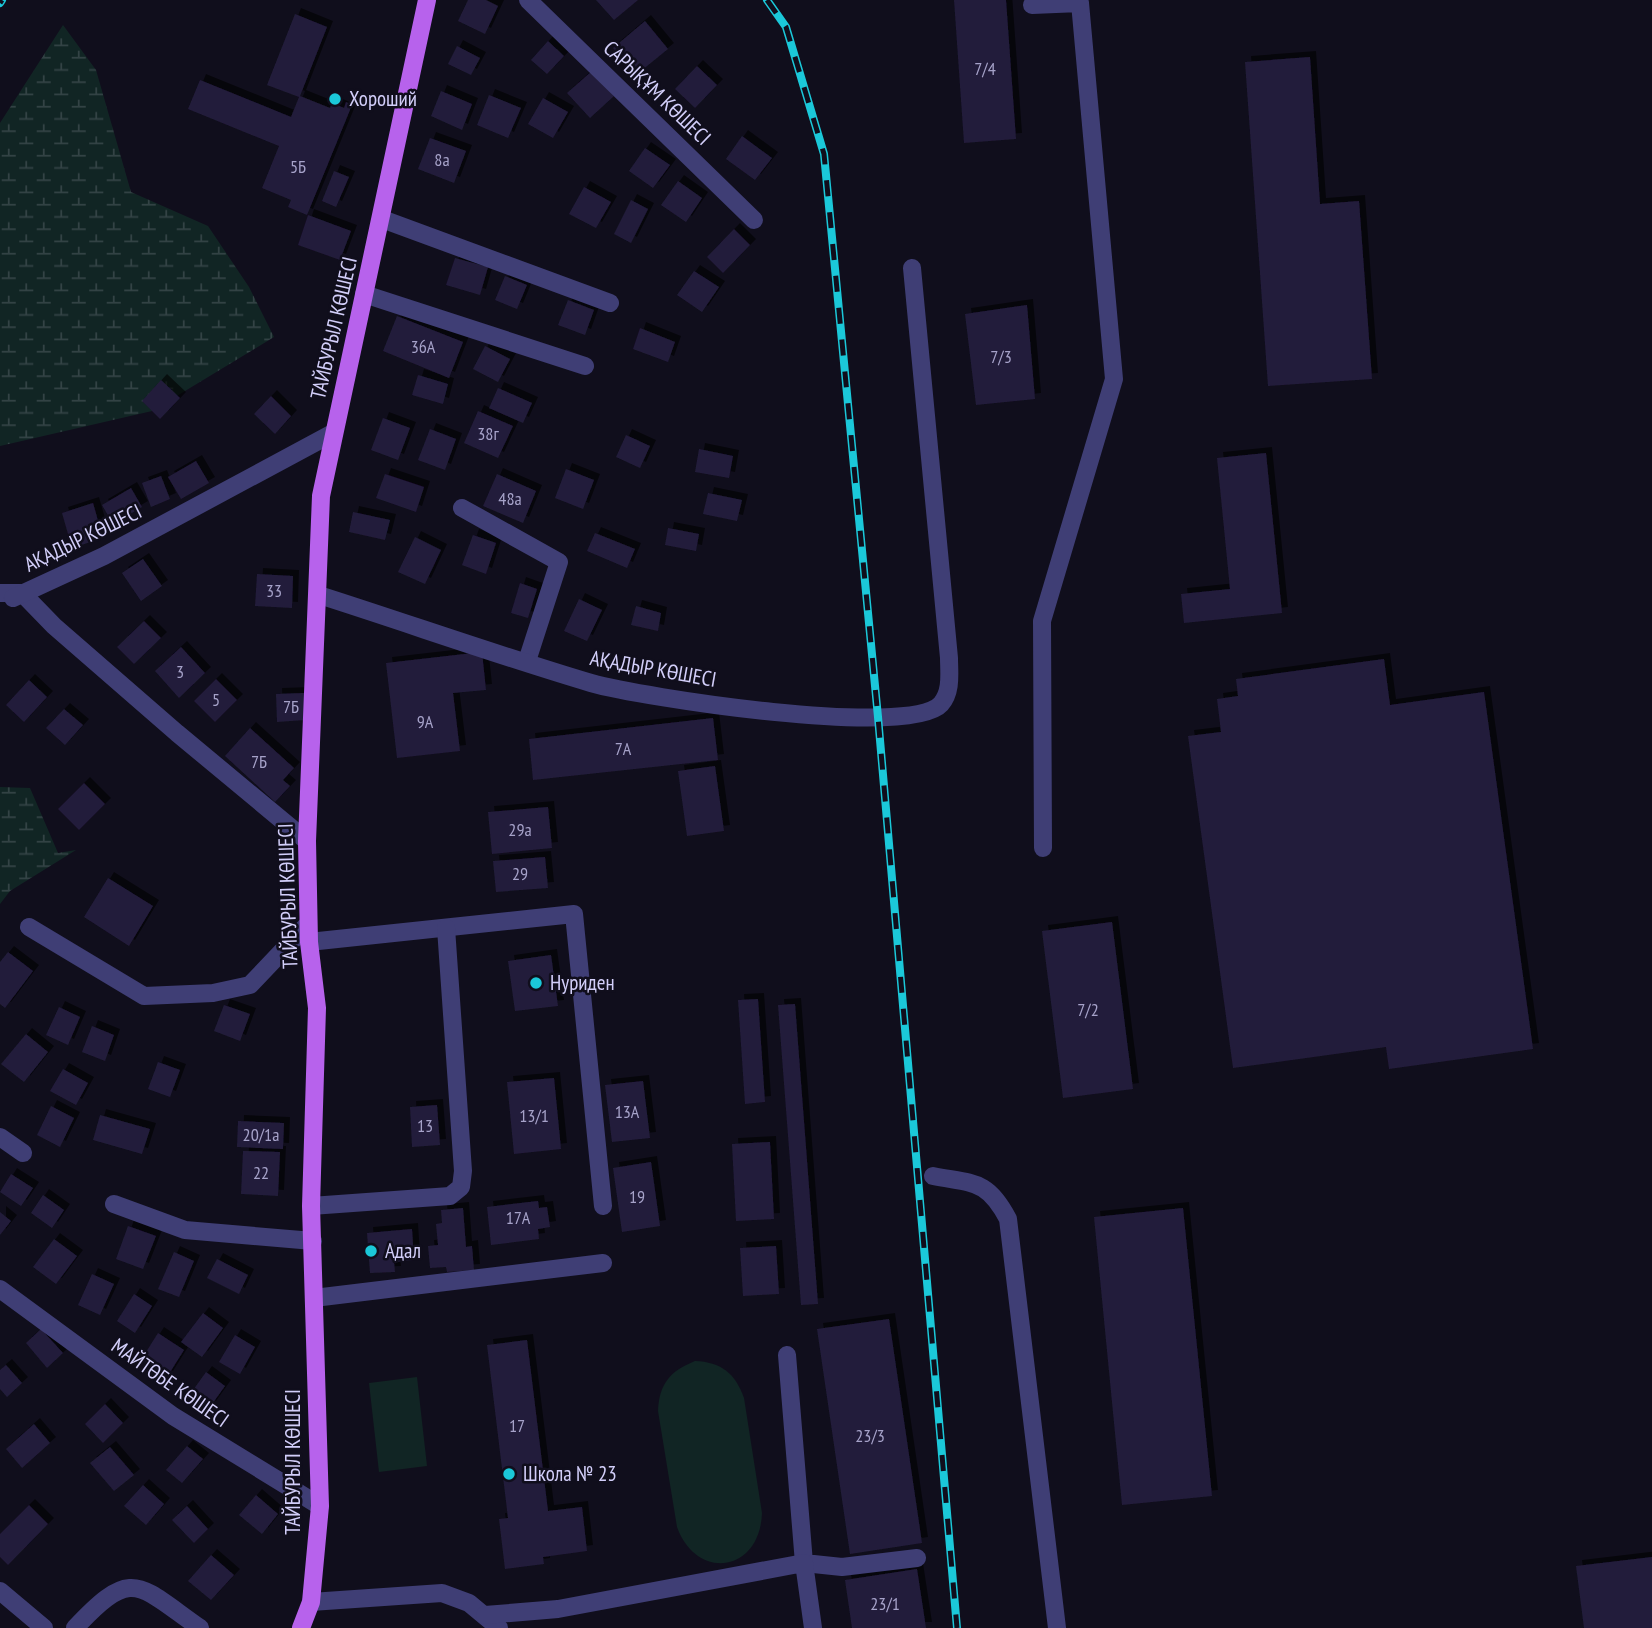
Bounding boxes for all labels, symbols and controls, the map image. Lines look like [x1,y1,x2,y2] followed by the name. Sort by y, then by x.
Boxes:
[598,35,717,151] street label: САРЫҚҰМ КӨШЕСІ
[974,57,996,80] house number: 7/4
[349,85,417,112] place label: Хороший
[327,91,343,107] marker: Хороший
[434,148,450,171] house number: 8а
[290,155,306,178] house number: 5Б
[304,254,363,402] street label: ТАЙБУРЫЛ КӨШЕСІ
[411,335,436,358] house number: 36А
[990,345,1012,368] house number: 7/3
[477,422,499,445] house number: 38г
[498,487,522,510] house number: 48а
[19,497,146,578] street label: АҚАДЫР КӨШЕСІ
[266,579,282,602] house number: 33
[588,644,718,693] street label: АҚАДЫР КӨШЕСІ
[176,660,184,683] house number: 3
[212,688,220,711] house number: 5
[283,695,299,718] house number: 7Б
[417,710,434,733] house number: 9А
[615,737,632,760] house number: 7А
[251,750,267,773] house number: 7Б
[508,818,532,841] house number: 29а
[271,823,304,969] street label: ТАЙБУРЫЛ КӨШЕСІ
[512,862,528,885] house number: 29
[550,969,615,996] place label: Нуриден
[528,975,544,991] marker: Нуриден
[1077,998,1099,1021] house number: 7/2
[615,1100,640,1123] house number: 13А
[519,1104,549,1127] house number: 13/1
[417,1114,433,1137] house number: 13
[243,1123,279,1146] house number: 20/1а
[253,1161,269,1184] house number: 22
[629,1185,645,1208] house number: 19
[506,1206,531,1229] house number: 17А
[385,1237,421,1264] place label: Адал
[363,1243,379,1259] marker: Адал
[106,1332,234,1433] street label: МАЙТӨБЕ КӨШЕСІ
[279,1389,306,1535] street label: ТАЙБУРЫЛ КӨШЕСІ
[509,1414,525,1437] house number: 17
[855,1424,885,1447] house number: 23/3
[523,1460,617,1487] place label: Школа № 23
[501,1466,517,1482] marker: Школа № 23
[870,1592,900,1615] house number: 23/1

